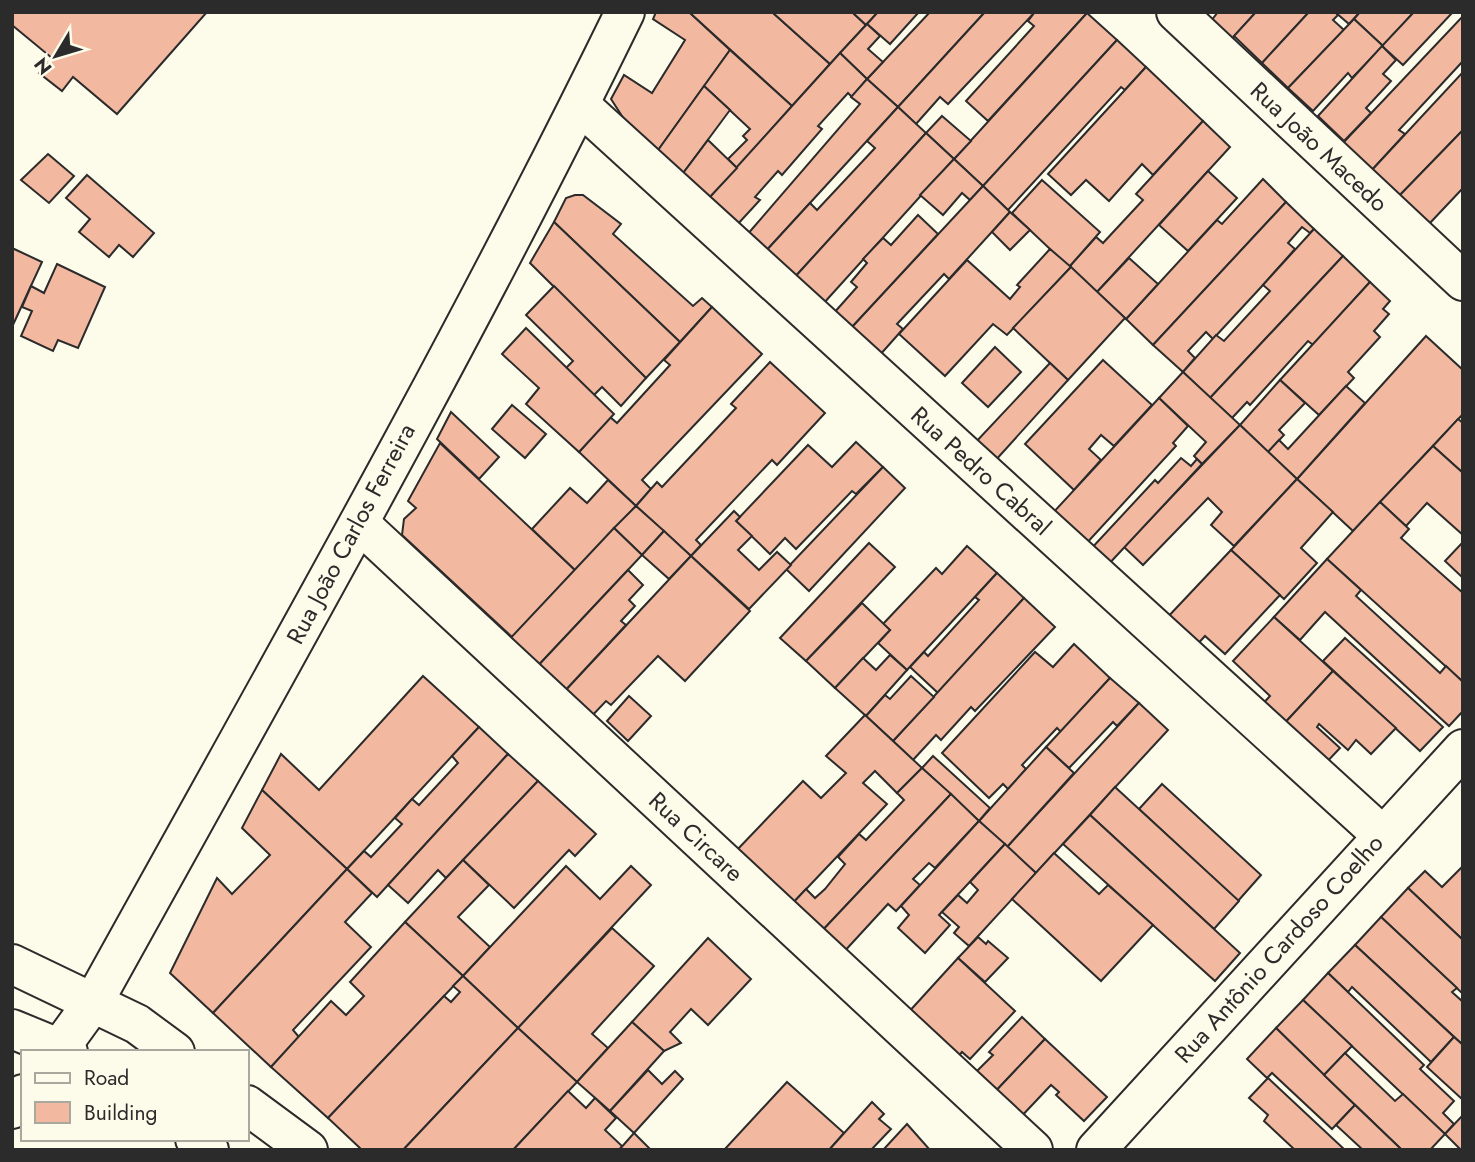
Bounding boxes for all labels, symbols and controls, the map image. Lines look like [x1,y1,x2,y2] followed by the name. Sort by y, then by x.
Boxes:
[21,21,91,91] north arrow
[28,52,58,80] text: N
[1243,73,1396,220] street label: Rua João Macedo
[903,398,1059,543] street label: Rua Pedro Cabral
[277,417,424,650] street label: Rua João Carlos Ferreira
[641,783,752,890] street label: Rua Circare
[1166,826,1391,1071] street label: Rua Antônio Cardoso Coelho
[21,1050,248,1141] legend
[84,1063,129,1093] text: Road
[84,1098,157,1128] text: Building

